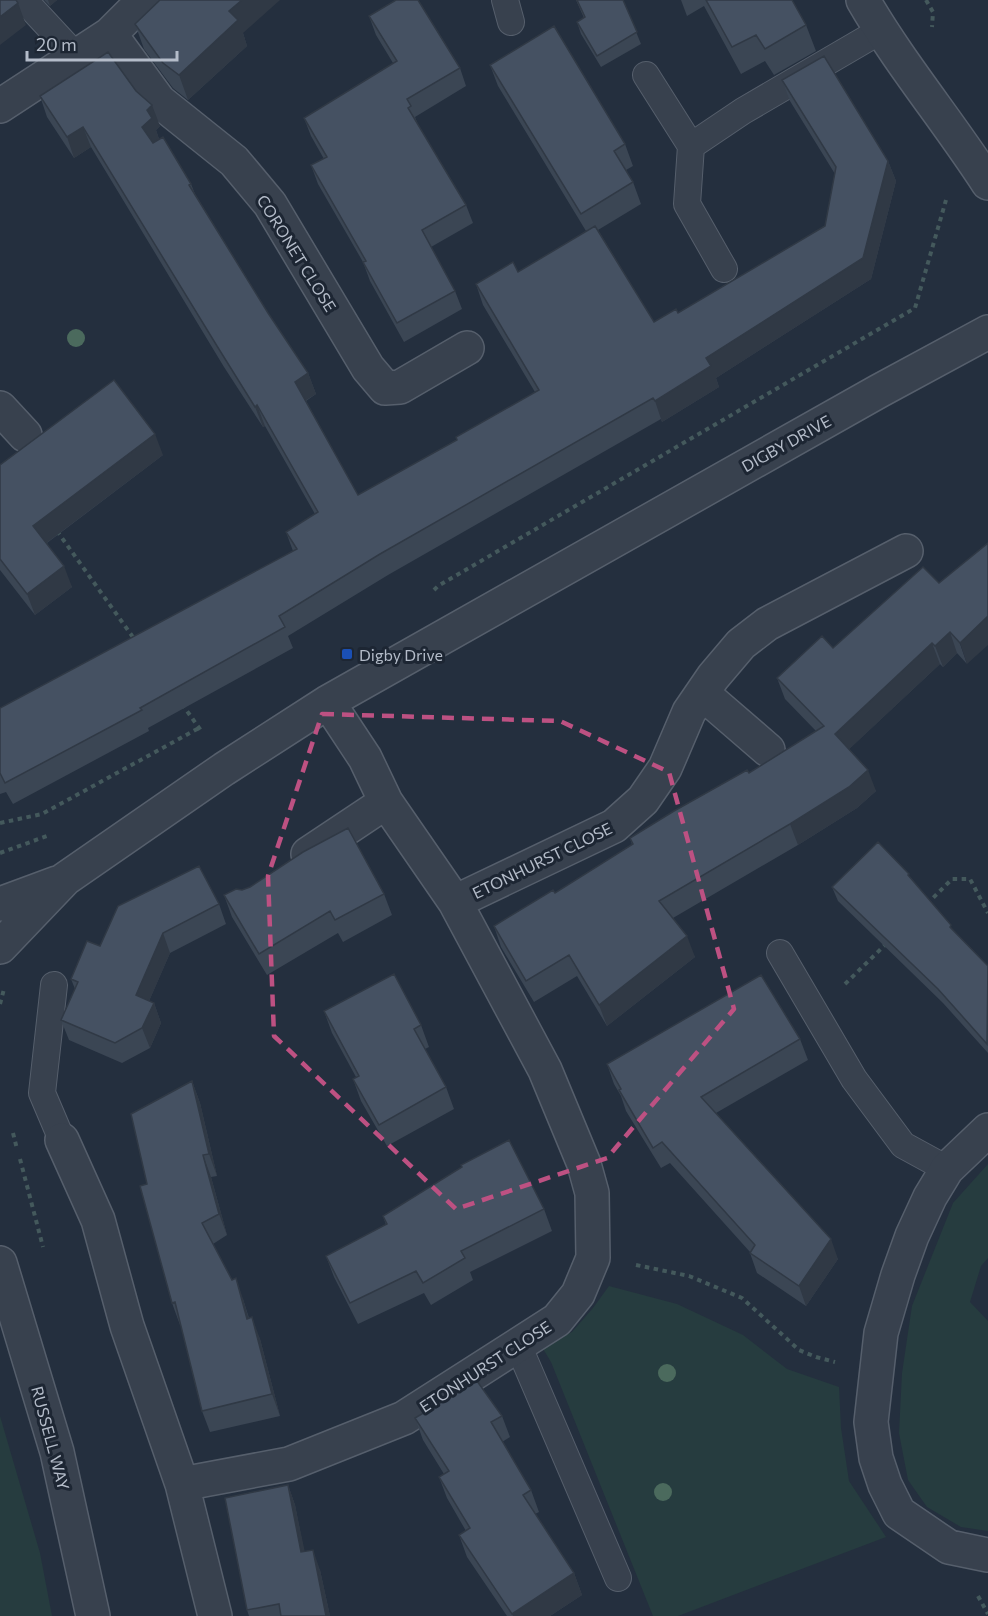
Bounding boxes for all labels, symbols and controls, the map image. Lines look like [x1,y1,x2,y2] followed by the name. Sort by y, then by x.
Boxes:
[27,24,177,62] scale bar
[36,33,77,55] text: 20 m
[253,191,341,315] street label: CORONET CLOSE
[738,411,834,475] street label: DIGBY DRIVE
[359,645,443,664] place label: Digby Drive
[340,647,354,661] marker: Digby Drive
[469,818,615,902] street label: ETONHURST CLOSE
[416,1316,554,1416] street label: ETONHURST CLOSE
[28,1384,74,1493] street label: RUSSELL WAY

